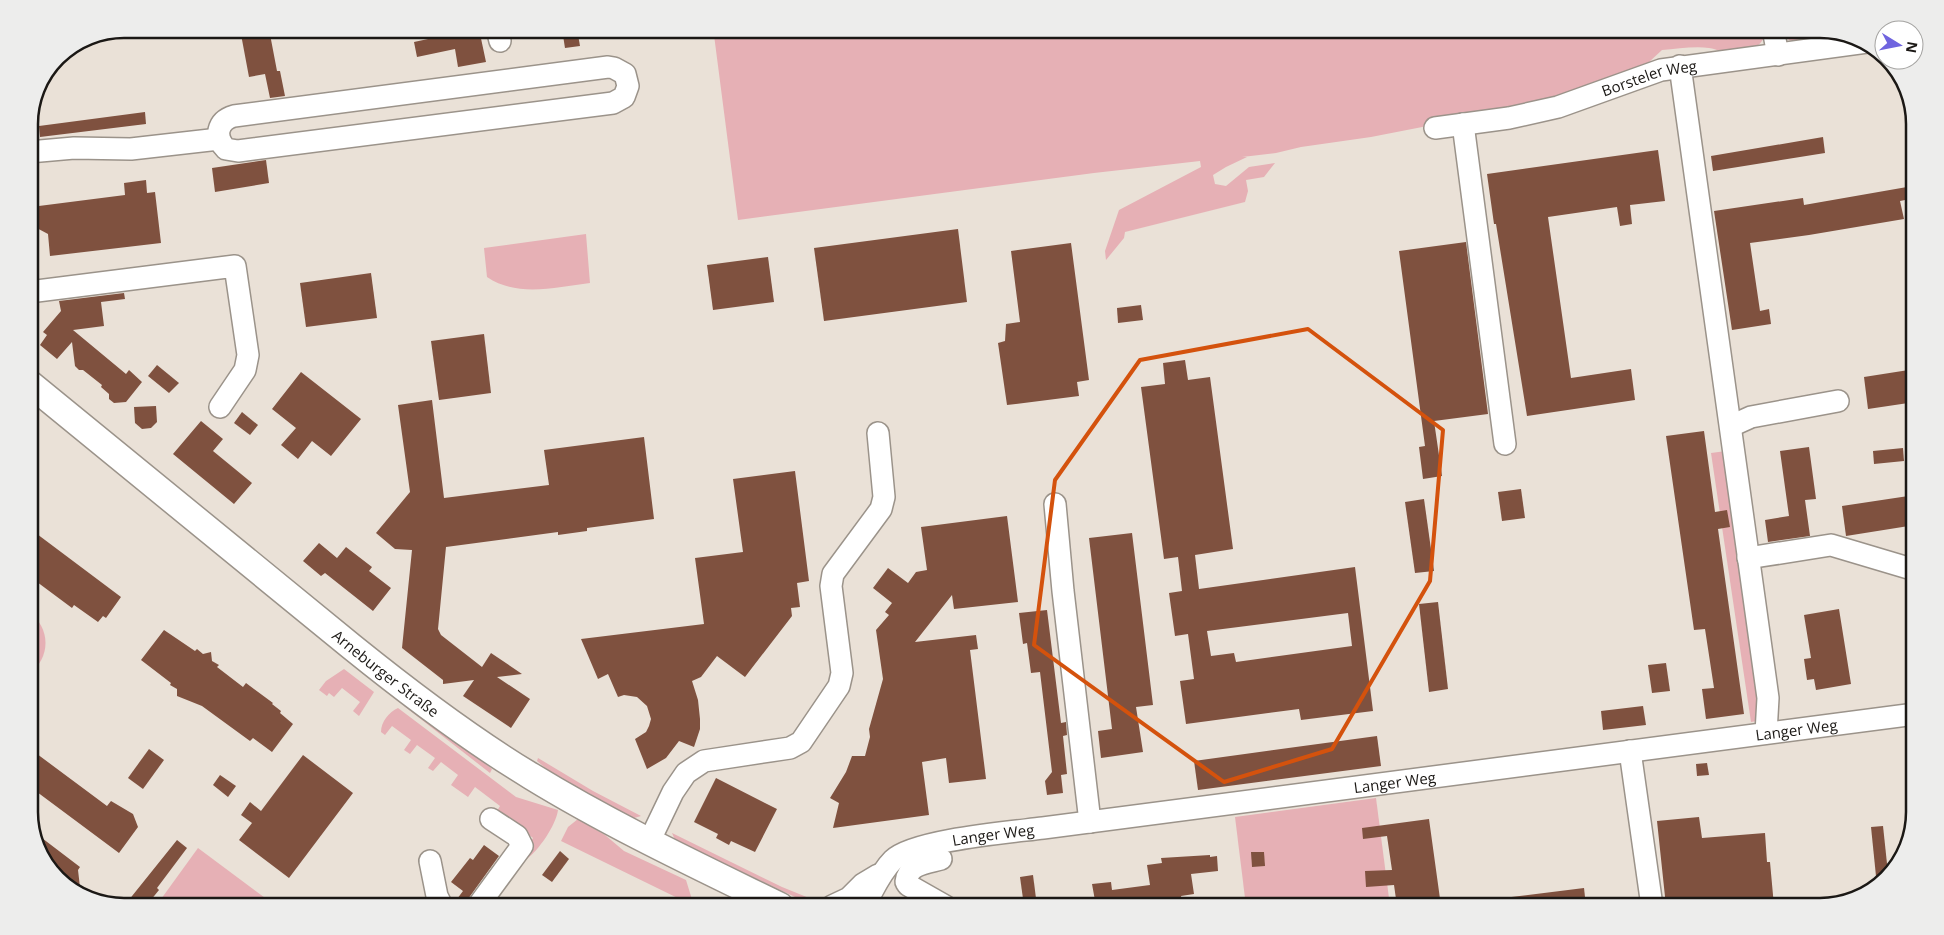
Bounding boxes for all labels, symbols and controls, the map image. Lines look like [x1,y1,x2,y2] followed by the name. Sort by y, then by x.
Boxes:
[1874,20,1924,70] north arrow
[1902,40,1923,55] text: N
[1599,55,1698,101] street label: Borsteler Weg
[328,625,443,721] street label: Arneburger Straße
[1754,714,1839,745] street label: Langer Weg
[1353,767,1437,797] street label: Langer Weg
[950,819,1035,850] street label: Langer Weg

